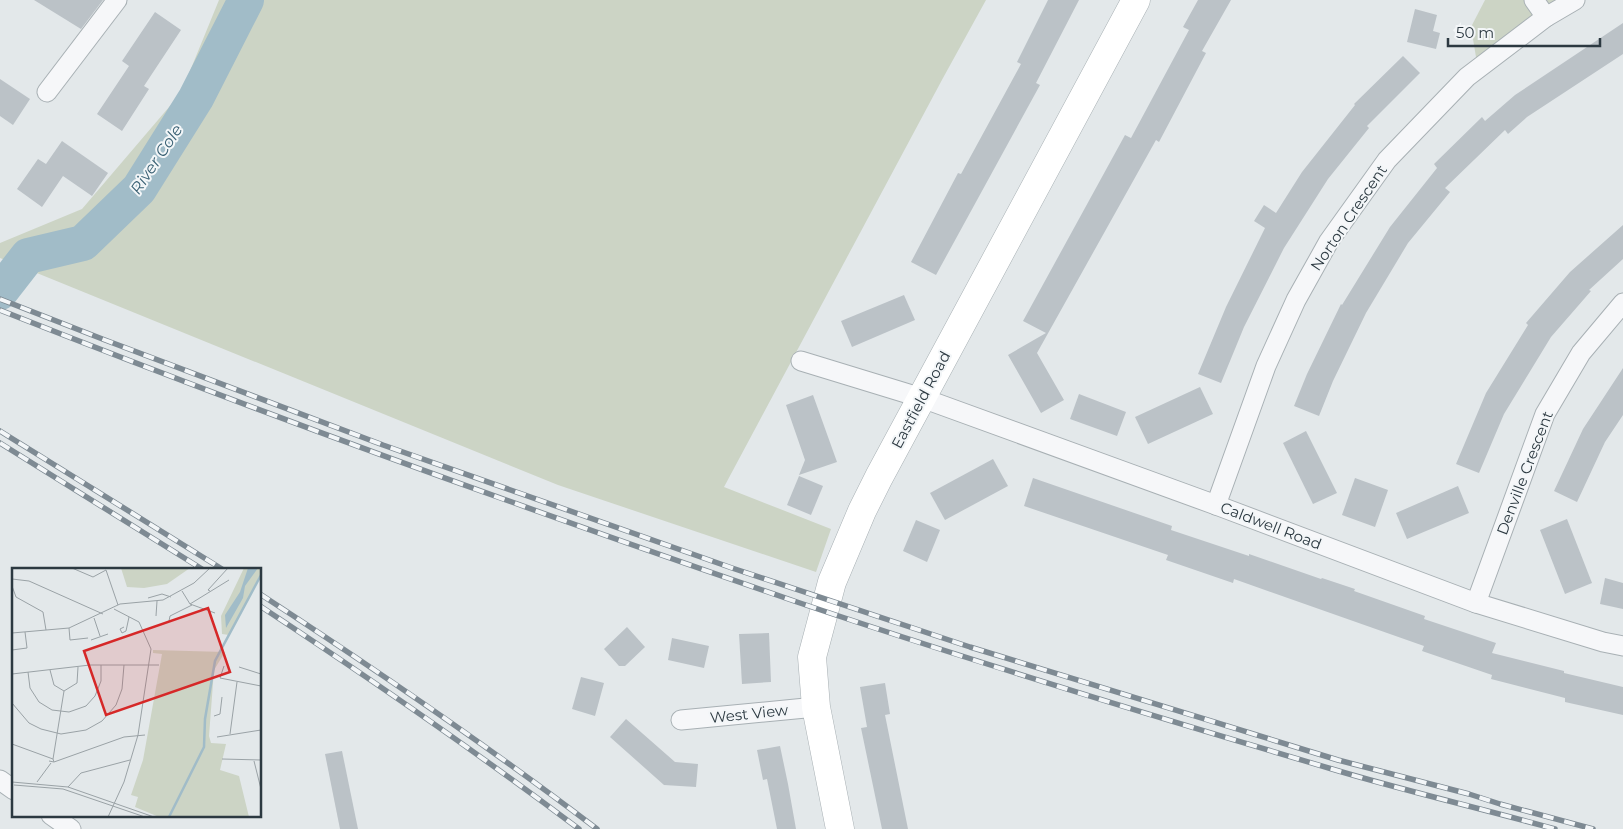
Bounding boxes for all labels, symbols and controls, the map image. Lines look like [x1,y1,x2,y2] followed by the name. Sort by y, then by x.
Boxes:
[1448,15,1600,47] scale bar
[1456,23,1494,42] text: 50 m
[126,121,187,198] water label: River Cole
[1306,161,1391,274] street label: Norton Crescent
[887,348,954,452] street label: Eastfield Road
[1492,408,1557,537] street label: Denville Crescent
[1218,498,1324,554] street label: Caldwell Road
[12,568,261,816] inset map
[709,700,790,727] street label: West View

